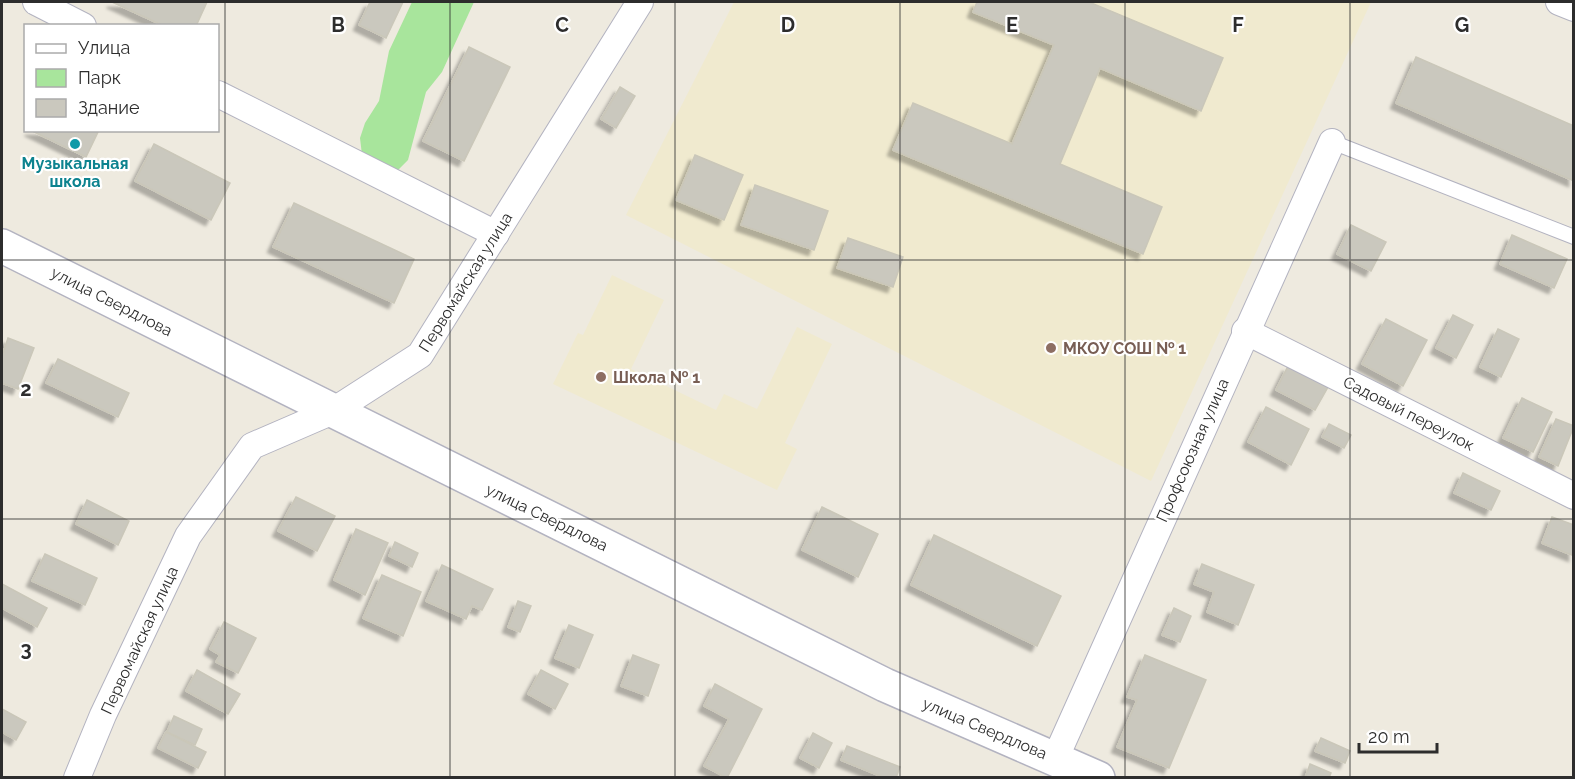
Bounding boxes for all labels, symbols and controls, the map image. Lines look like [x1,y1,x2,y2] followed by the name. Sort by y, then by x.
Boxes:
[331,13,345,37] text: B
[555,13,569,37] text: C
[781,13,795,37] text: D
[1006,13,1018,37] text: E
[1232,13,1244,37] text: F
[1455,13,1469,37] text: G
[24,24,219,132] legend
[78,37,130,58] text: Улица
[78,67,121,88] text: Парк
[78,97,140,118] text: Здание
[68,137,82,151] marker: Музыкальная школа
[22,154,128,191] place label: Музыкальная школа
[415,209,516,356] street label: Первомайская улица
[48,263,175,340] street label: улица Свердлова
[1063,339,1186,358] place label: МКОУ СОШ № 1
[1044,341,1058,355] marker: МКОУ СОШ № 1
[613,368,700,387] place label: Школа № 1
[594,370,608,384] marker: Школа № 1
[1340,372,1478,455] street label: Садовый переулок
[1152,375,1233,525] street label: Профсоюзная улица
[20,377,32,401] text: 2
[483,480,611,555] street label: улица Свердлова
[97,563,182,717] street label: Первомайская улица
[20,637,32,661] text: 3
[920,694,1050,763] street label: улица Свердлова
[1359,716,1437,754] scale bar
[1368,726,1410,747] text: 20 m

